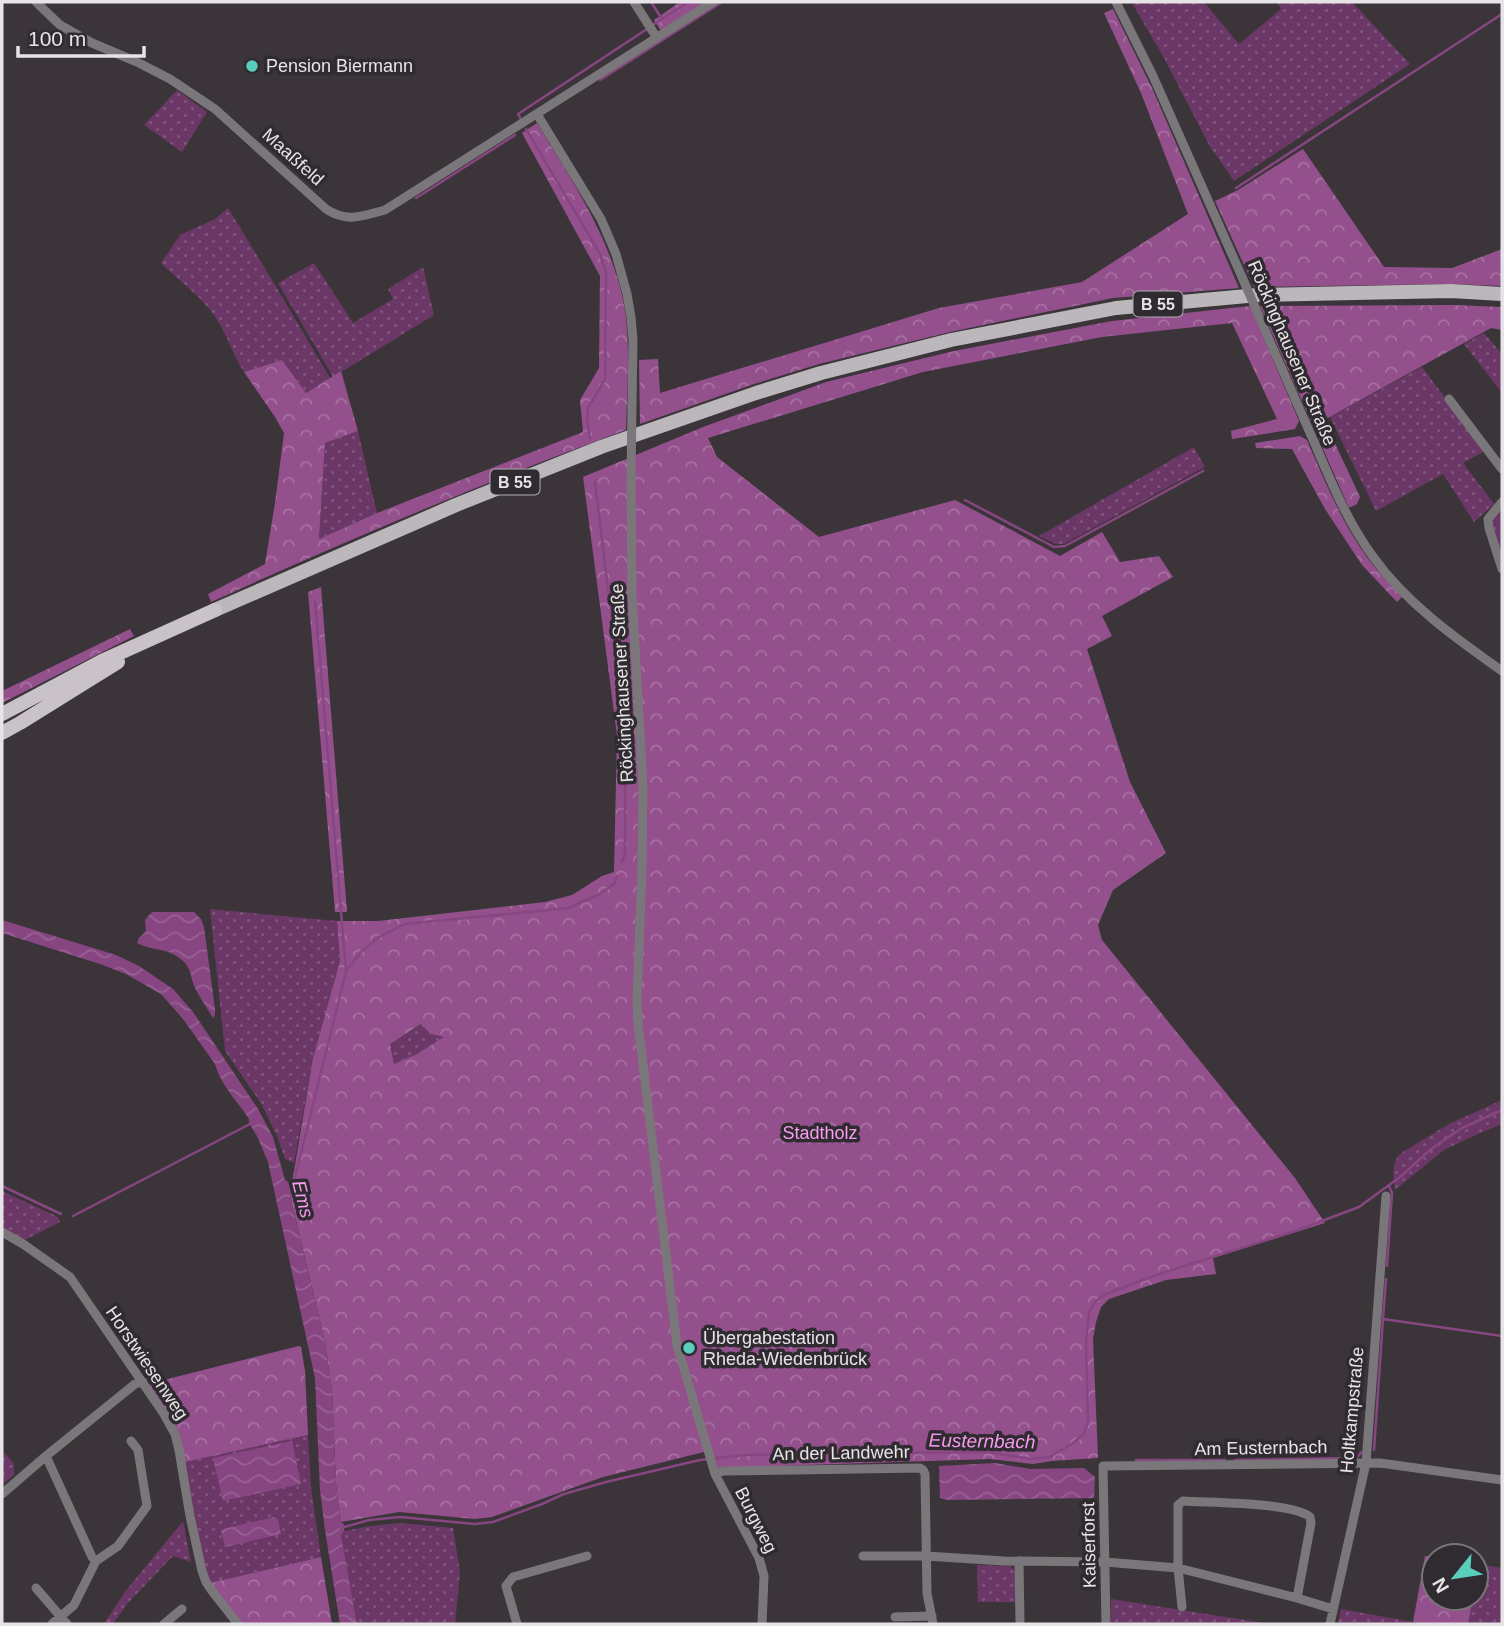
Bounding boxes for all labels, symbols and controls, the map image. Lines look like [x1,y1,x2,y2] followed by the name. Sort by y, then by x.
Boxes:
[18,14,144,58] scale bar
[28,27,86,50] text: 100 m
[266,56,413,76] place label: Pension Biermann
[244,58,260,74] marker: Pension Biermann
[258,124,328,190] street label: Maaßfeld
[1244,257,1340,449] street label: Röckinghausener Straße
[1134,292,1182,316] road number: B 55
[490,470,540,495] road number: B 55
[607,583,637,783] street label: Röckinghausener Straße
[782,1123,858,1143] park label: Stadtholz
[288,1178,318,1220] water label: Ems
[102,1303,192,1423] street label: Horstwiesenweg
[703,1328,868,1369] place label: Übergabestation Rheda-Wiedenbrück
[681,1340,697,1356] marker: Übergabestation Rheda-Wiedenbrück
[1337,1346,1367,1474] street label: Holtkampstraße
[928,1430,1036,1452] water label: Eusternbach
[1194,1437,1328,1459] street label: Am Eusternbach
[772,1442,910,1464] street label: An der Landwehr
[731,1484,781,1556] street label: Burgweg
[1078,1502,1100,1588] street label: Kaiserforst
[1420,1542,1490,1612] north arrow
[1428,1574,1453,1596] text: N

